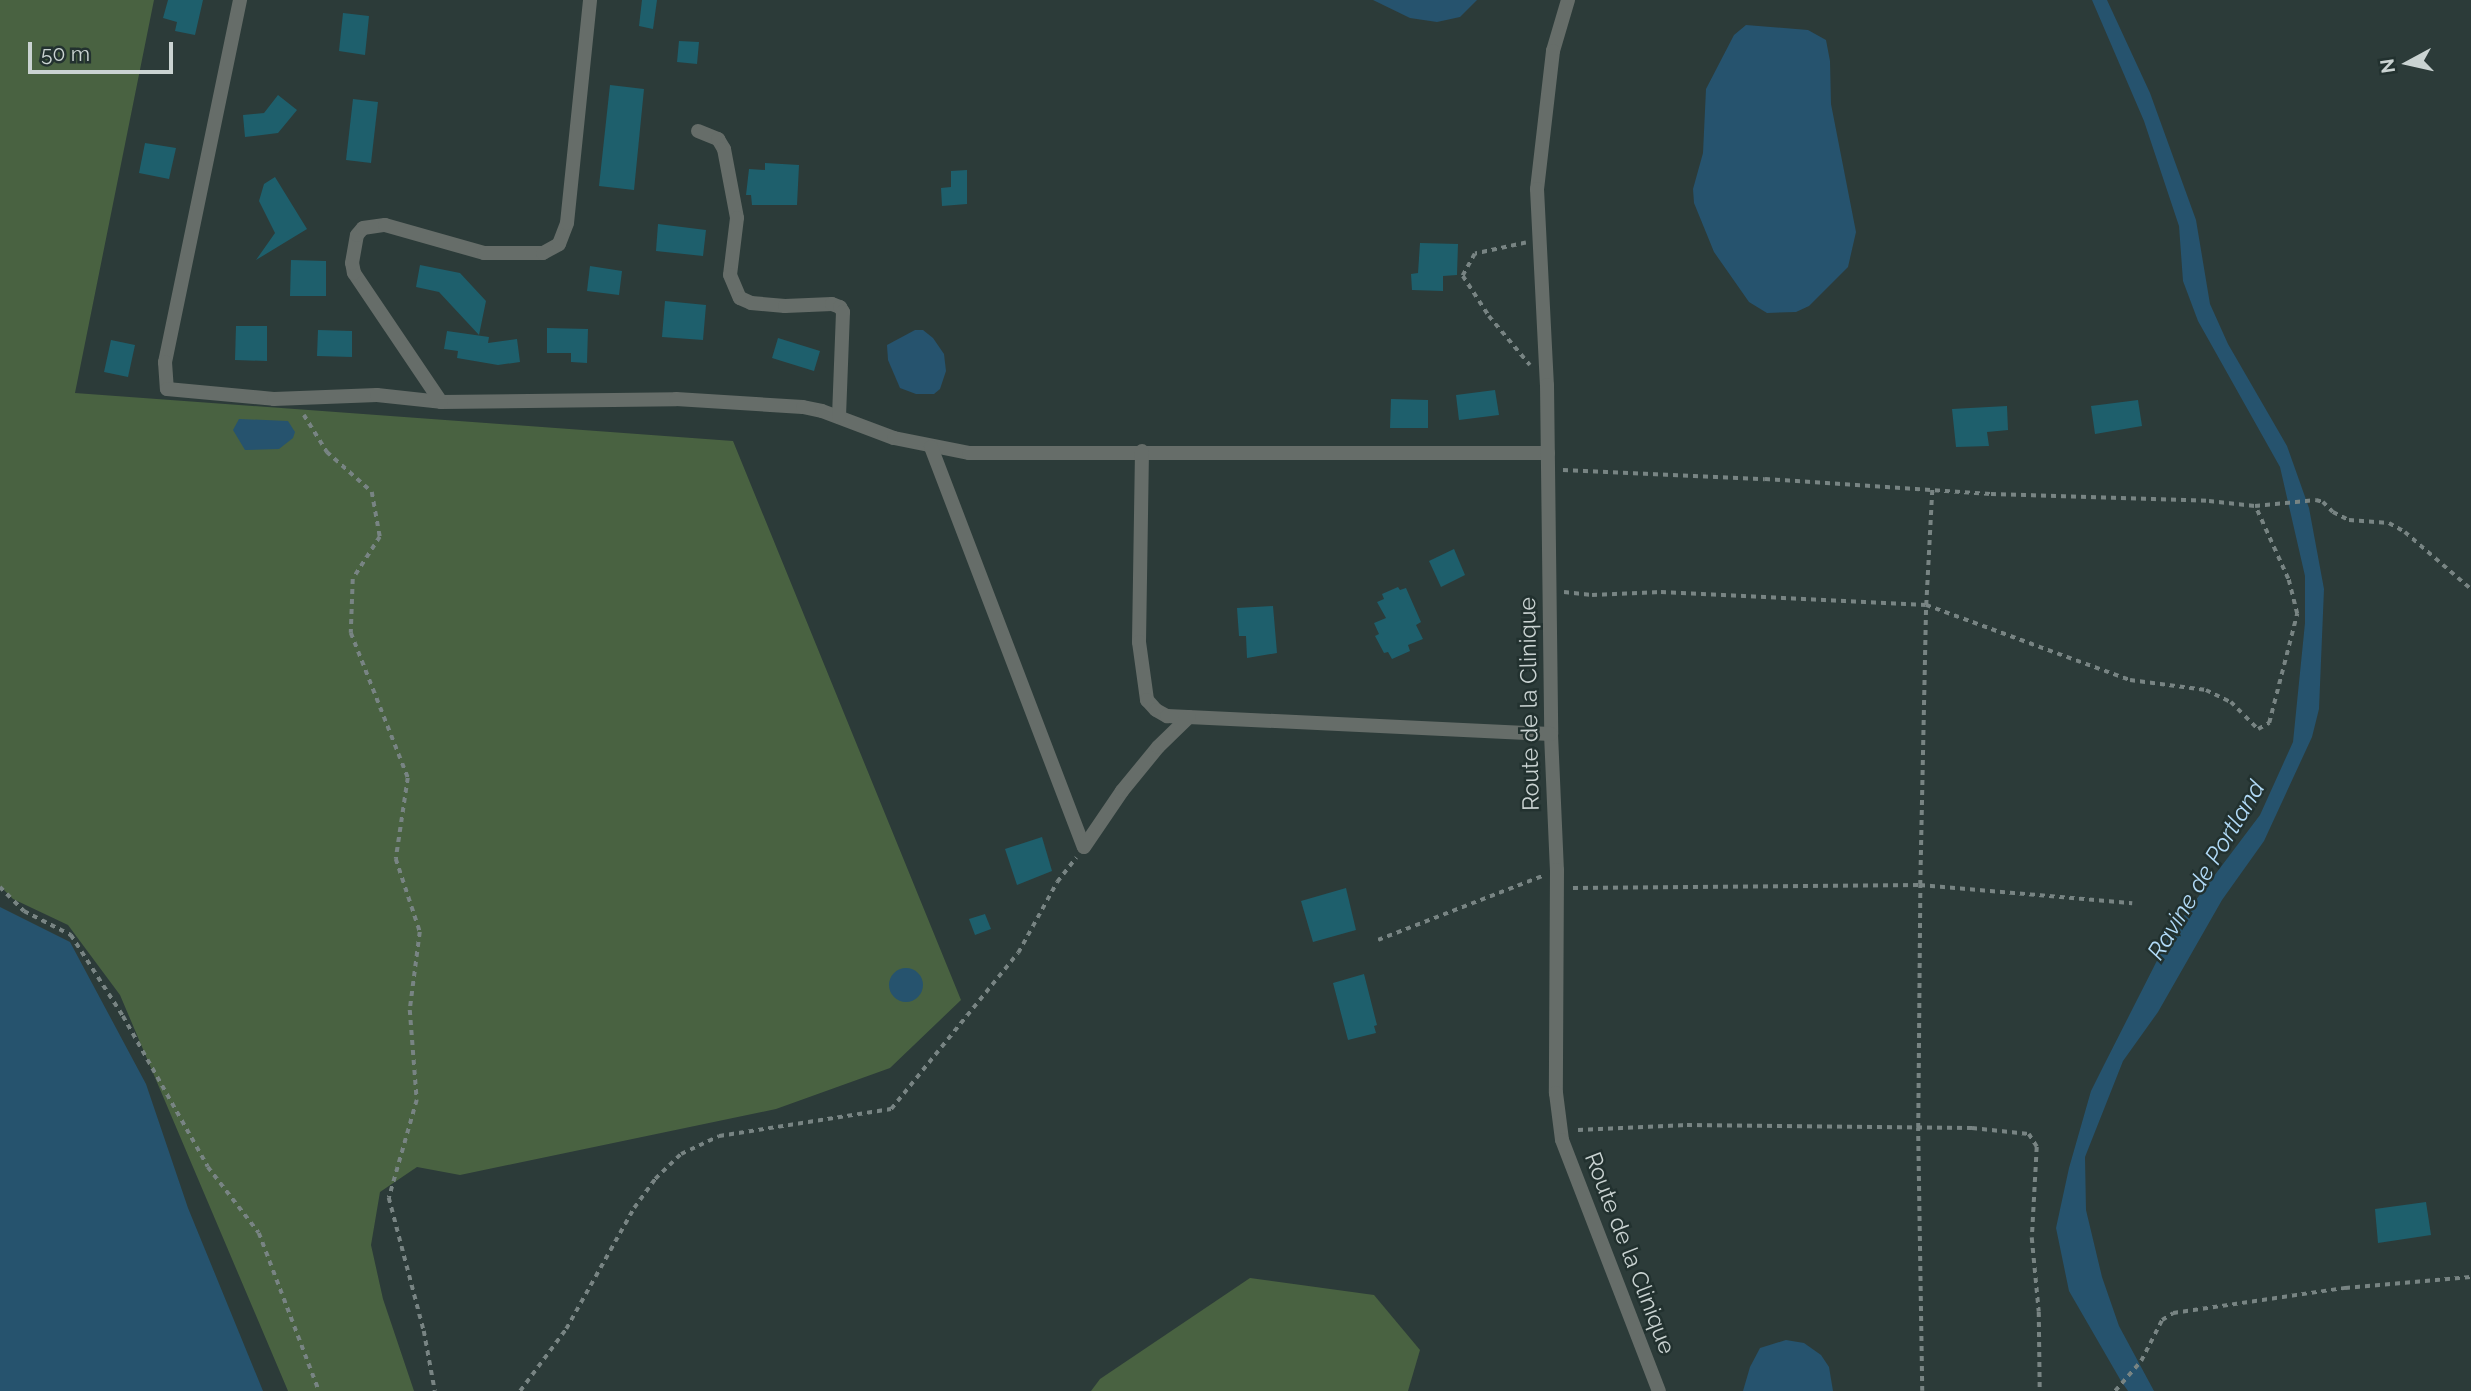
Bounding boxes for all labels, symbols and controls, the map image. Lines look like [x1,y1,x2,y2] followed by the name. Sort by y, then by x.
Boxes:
[32,28,177,72] scale bar
[2373,28,2443,98] north arrow
[41,41,90,66] text: 50 m
[2375,57,2399,75] text: N
[1513,597,1545,811] street label: Route de la Clinique
[2141,775,2271,965] water label: Ravine de Portland
[1579,1148,1681,1358] street label: Route de la Clinique

